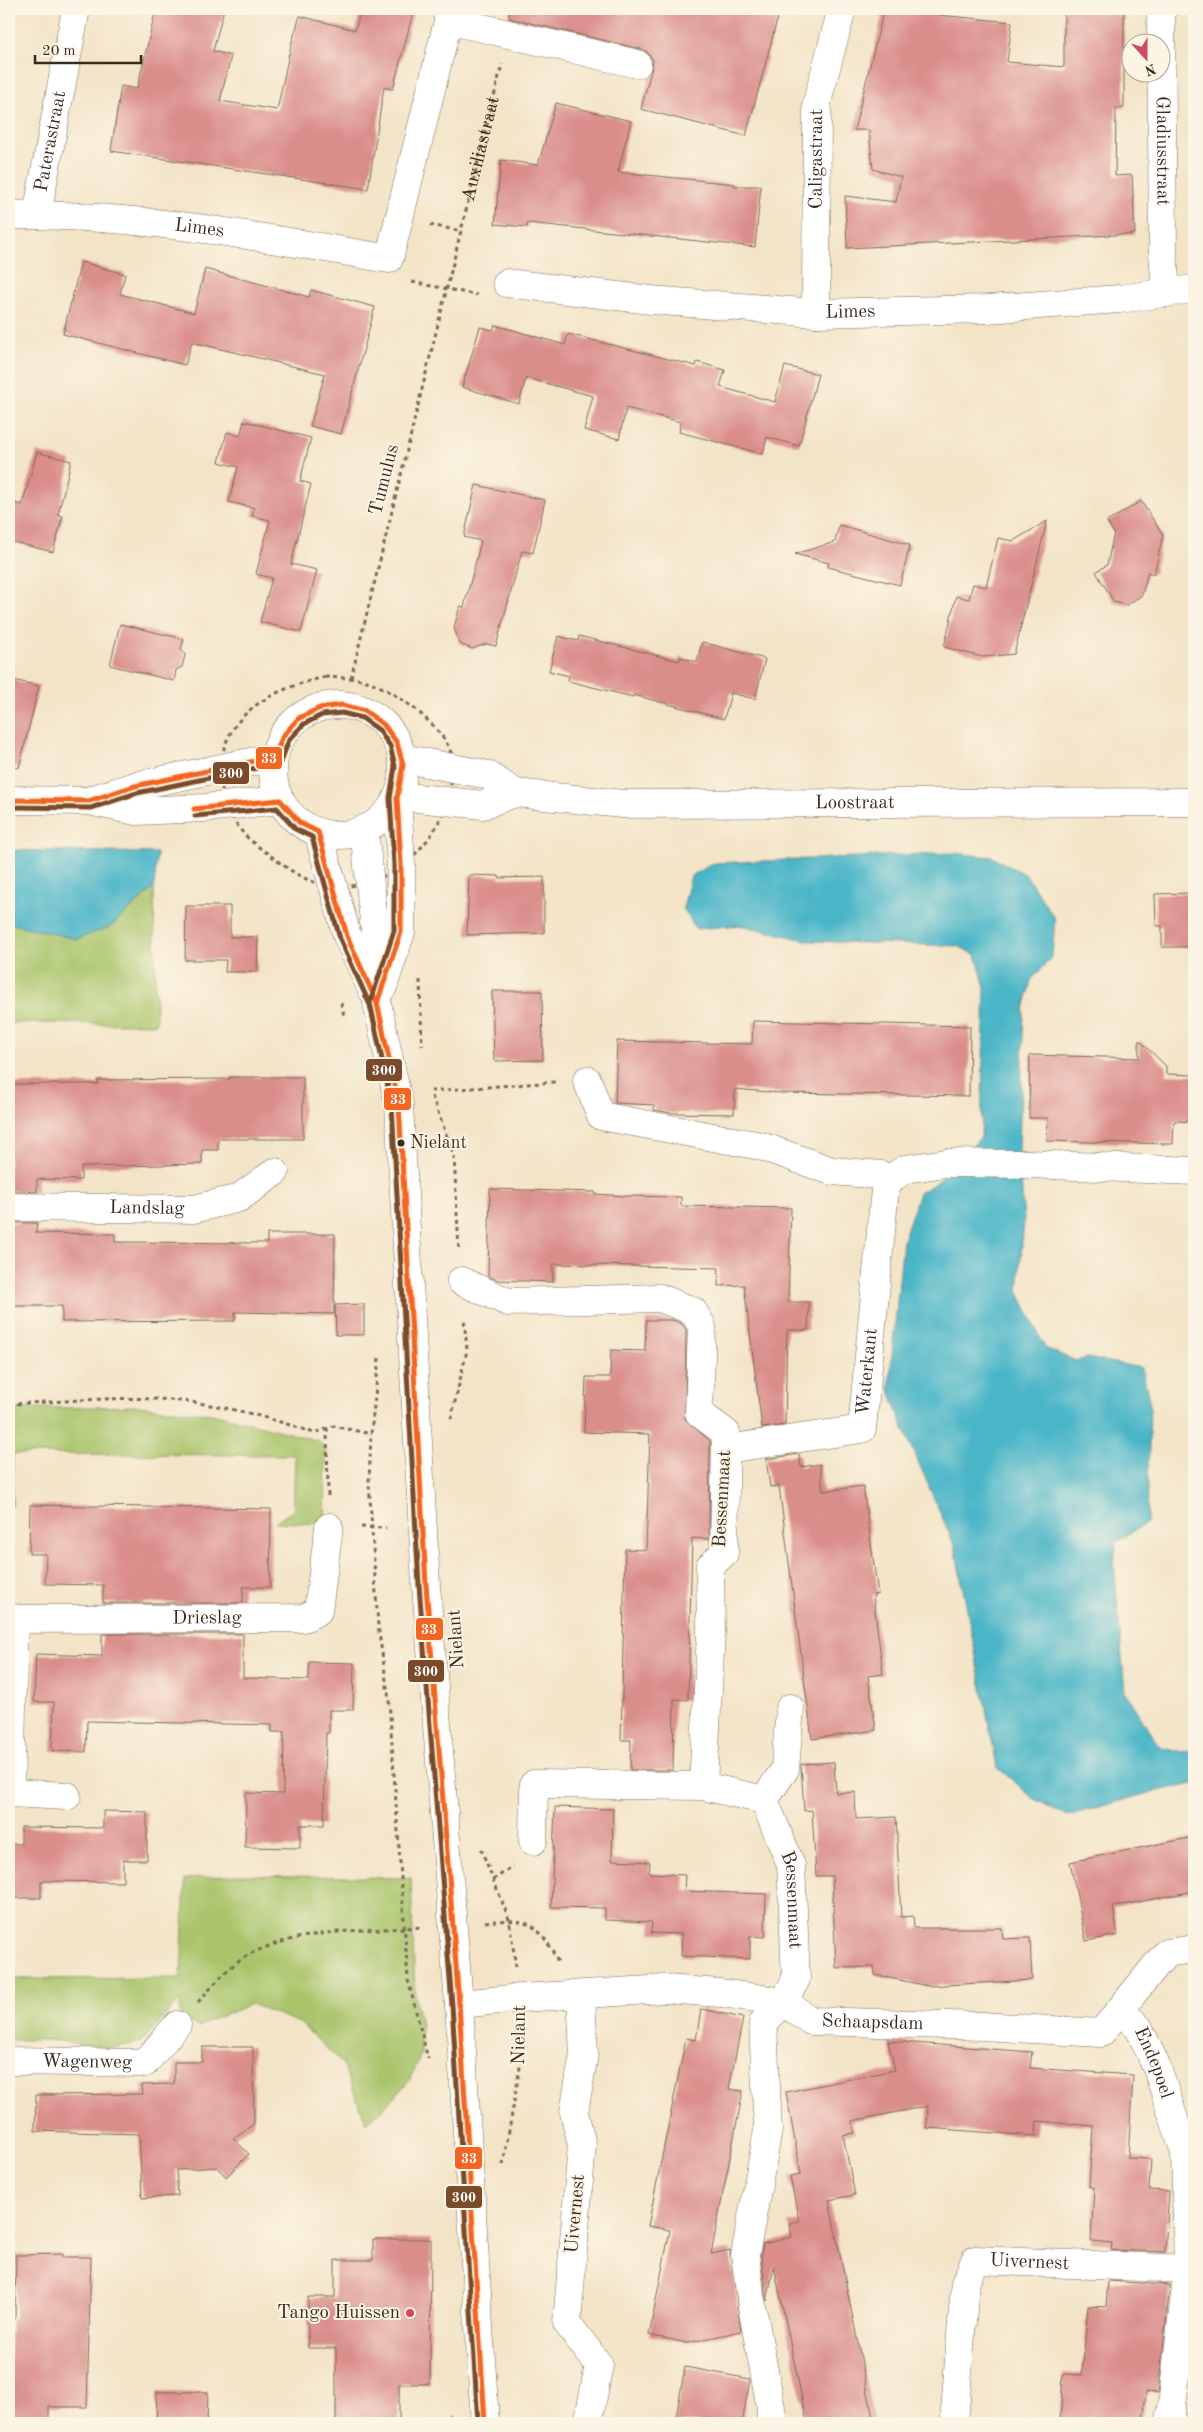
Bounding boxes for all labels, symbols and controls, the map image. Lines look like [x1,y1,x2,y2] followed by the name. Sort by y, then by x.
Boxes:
[35,32,141,64] scale bar
[1120,32,1170,82] north arrow
[42,44,76,59] text: 20 m
[1143,61,1158,78] text: N
[32,89,70,193] street label: Paterastraat
[459,94,503,203] street label: Auxiliastraat
[1152,96,1172,206] street label: Gladiusstraat
[807,109,826,209] street label: Caligastraat
[173,216,225,241] street label: Limes
[825,302,876,322] street label: Limes
[367,443,403,517] street label: Tumulus
[255,746,283,770] line badge: 33
[261,752,277,766] text: 33
[212,761,250,785] line badge: 300
[219,767,243,781] text: 300
[815,794,895,813] street label: Loostraat
[365,1058,403,1082] line badge: 300
[372,1064,396,1078] text: 300
[383,1087,412,1111] line badge: 33
[390,1093,406,1107] text: 33
[410,1134,467,1152] place label: Nielant
[396,1138,406,1148] marker: Nielant
[109,1199,186,1218] street label: Landslag
[854,1327,881,1416] street label: Waterkant
[711,1450,735,1548] street label: Bessenmaat
[445,1608,469,1670] street label: Nielant
[172,1609,243,1628] street label: Drieslag
[415,1617,444,1641] line badge: 33
[421,1623,437,1637] text: 33
[407,1659,445,1683] line badge: 300
[414,1665,438,1679] text: 300
[777,1848,804,1949] street label: Bessenmaat
[510,2005,530,2065] street label: Nielant
[821,2012,924,2034] street label: Schaapsdam
[1130,2024,1176,2101] street label: Endepoel
[42,2052,133,2072] street label: Wagenweg
[454,2146,483,2170] line badge: 33
[461,2152,477,2166] text: 33
[563,2174,589,2254] street label: Uivernest
[445,2185,483,2209] line badge: 300
[452,2191,476,2205] text: 300
[989,2251,1070,2273] street label: Uivernest
[277,2304,400,2323] place label: Tango Huissen
[404,2307,416,2319] marker: Tango Huissen

